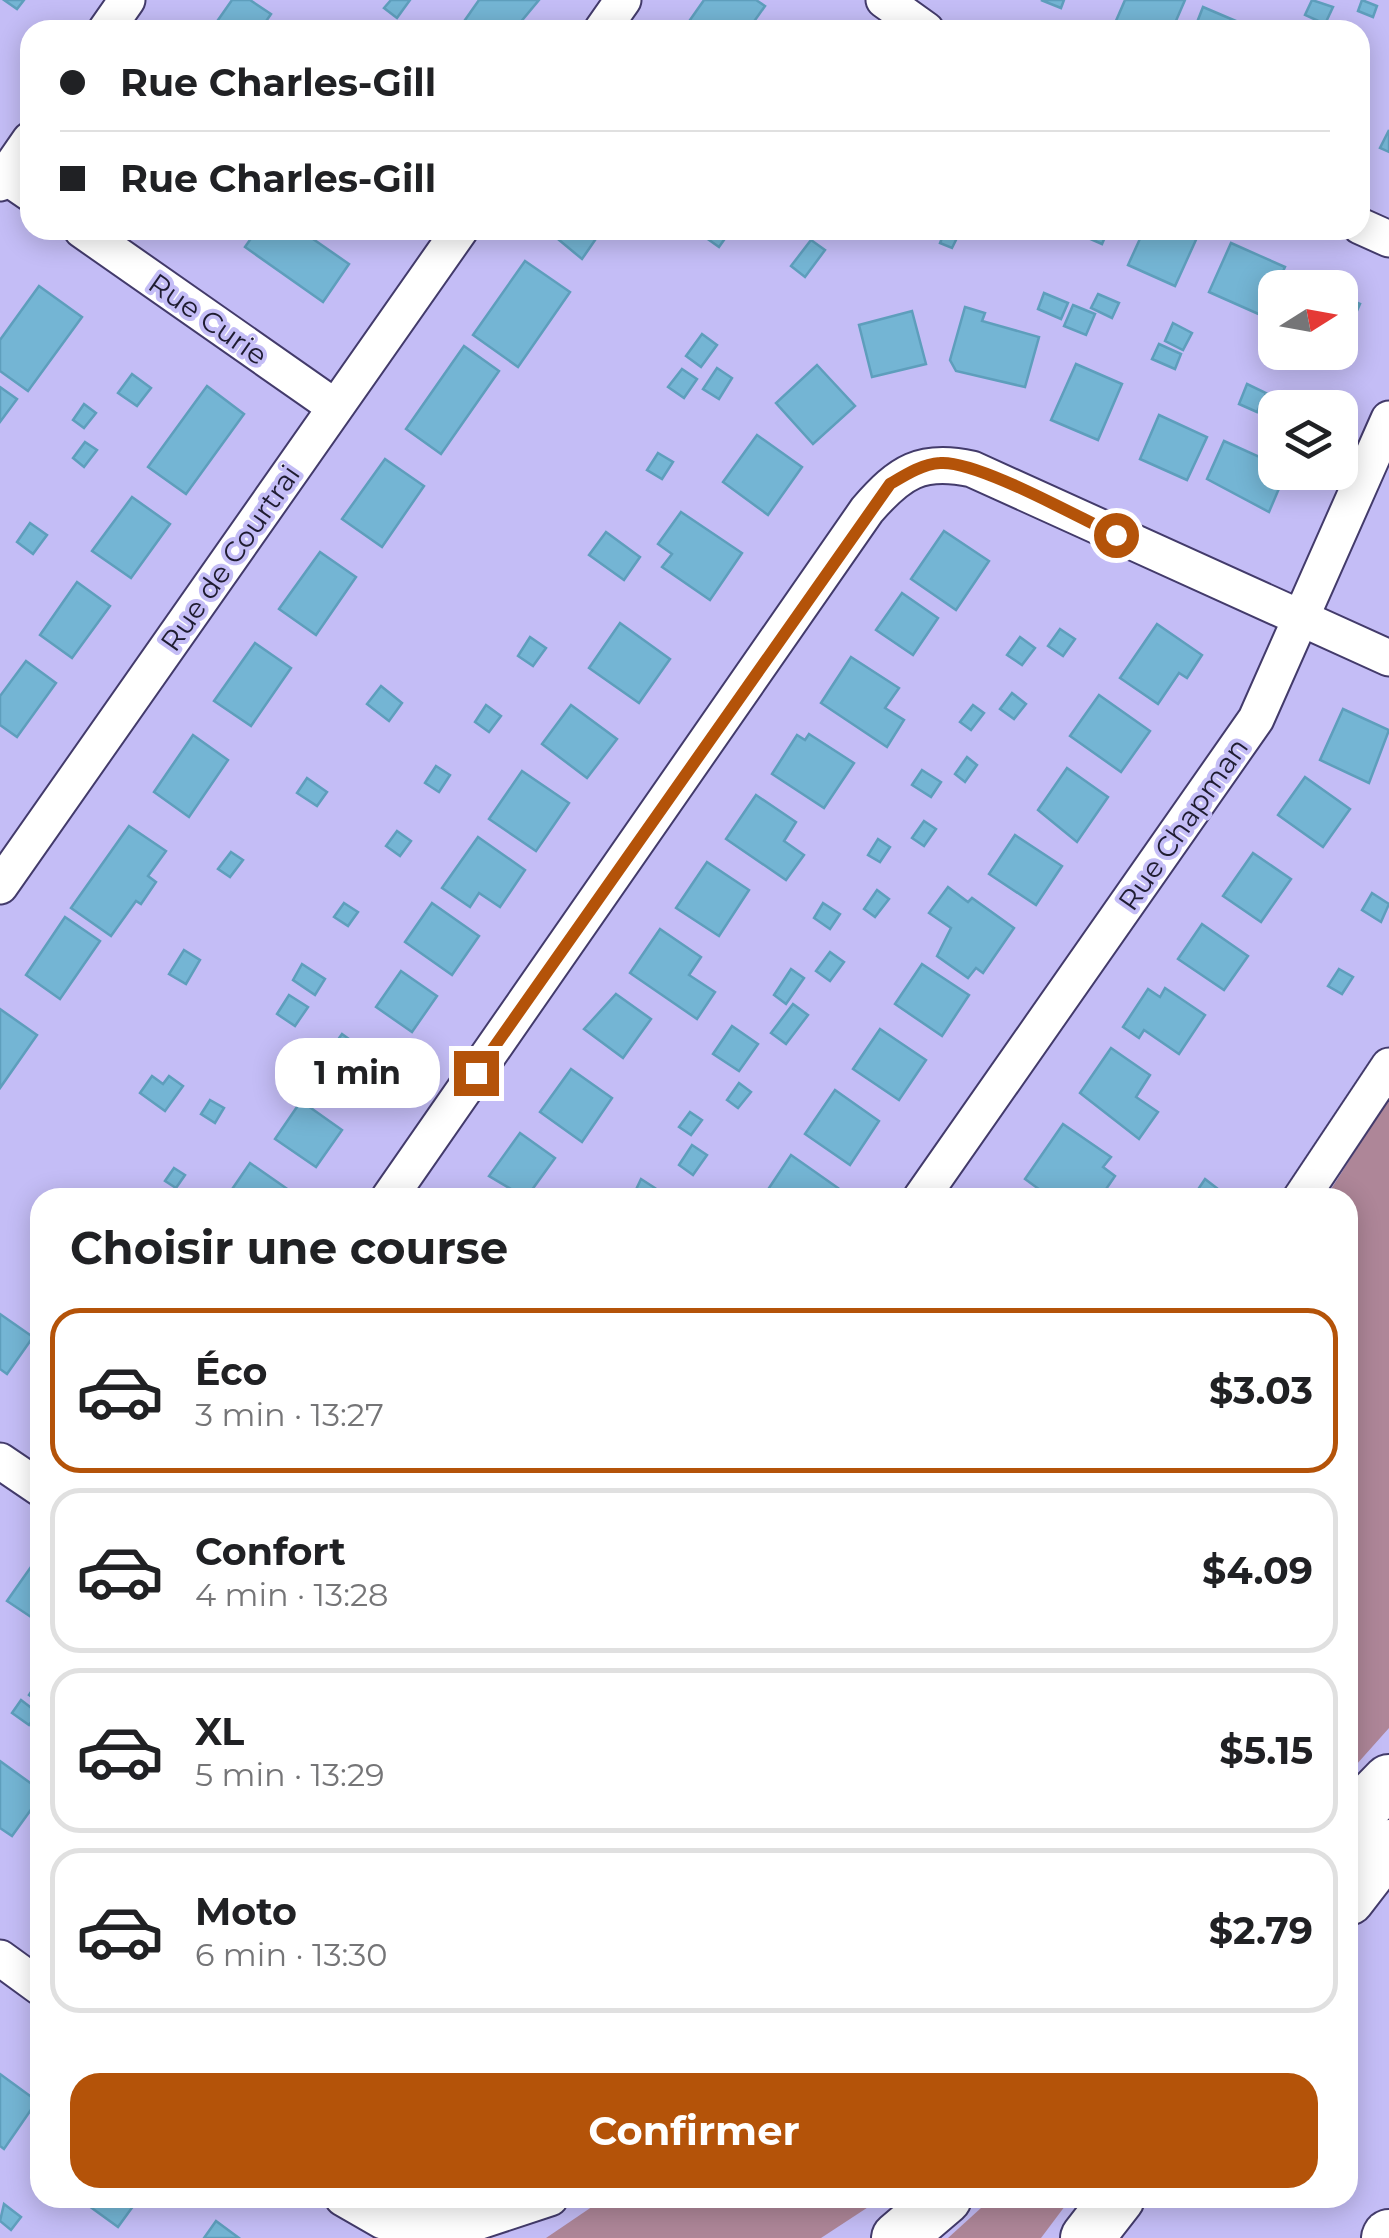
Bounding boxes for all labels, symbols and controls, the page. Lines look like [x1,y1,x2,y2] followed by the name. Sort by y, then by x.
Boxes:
[120,59,436,106] text: Rue Charles-Gill
[120,155,436,202] text: Rue Charles-Gill
[142,266,274,372] street label: Rue Curie
[1258,270,1358,370] north arrow
[1258,270,1358,490] map controls
[1258,390,1358,490] button: layers
[153,458,307,658] street label: Rue de Courtrai
[1094,513,1139,558] route start
[1111,731,1255,917] street label: Rue Chapman
[276,1038,441,1108] callout: 1 min
[454,1051,499,1096] route end
[314,1053,401,1092] text: 1 min
[70,1220,508,1275] text: Choisir une course
[75,1346,165,1436] icon: car
[195,1348,267,1395] text: Éco
[1209,1367,1313,1414] text: $3.03
[195,1395,384,1434] text: 3 min · 13:27
[75,1526,165,1616] icon: car
[195,1528,346,1575] text: Confort
[1202,1547,1313,1594] text: $4.09
[195,1575,389,1614] text: 4 min · 13:28
[75,1706,165,1796] icon: car
[195,1708,244,1755] text: XL
[1219,1727,1313,1774] text: $5.15
[195,1755,385,1794] text: 5 min · 13:29
[75,1886,165,1976] icon: car
[195,1888,297,1935] text: Moto
[1209,1907,1313,1954] text: $2.79
[195,1935,388,1974] text: 6 min · 13:30
[70,2073,1318,2188] button: Confirmer

